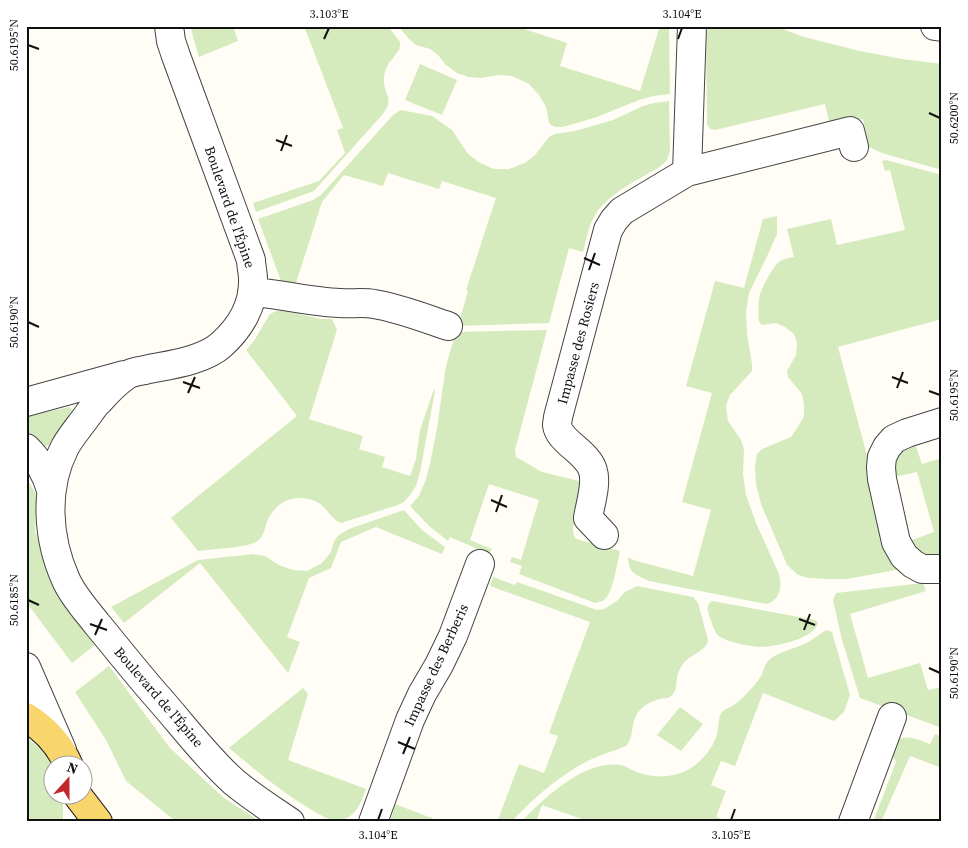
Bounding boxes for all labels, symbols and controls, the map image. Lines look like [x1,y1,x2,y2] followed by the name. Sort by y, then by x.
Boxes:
[310,6,348,22] text: 3.103°E
[663,6,701,22] text: 3.104°E
[6,19,22,71] text: 50.6195°N
[946,92,962,144] text: 50.6200°N
[200,143,260,271] street label: Boulevard de l'Épine
[552,280,604,406] street label: Impasse des Rosiers
[6,296,22,348] text: 50.6190°N
[946,369,962,421] text: 50.6195°N
[6,574,22,626] text: 50.6185°N
[399,601,473,729] street label: Impasse des Berberis
[110,642,208,752] street label: Boulevard de l'Épine
[946,647,962,699] text: 50.6190°N
[42,756,92,806] north arrow
[64,757,81,779] text: N
[359,827,397,843] text: 3.104°E
[712,827,750,843] text: 3.105°E

